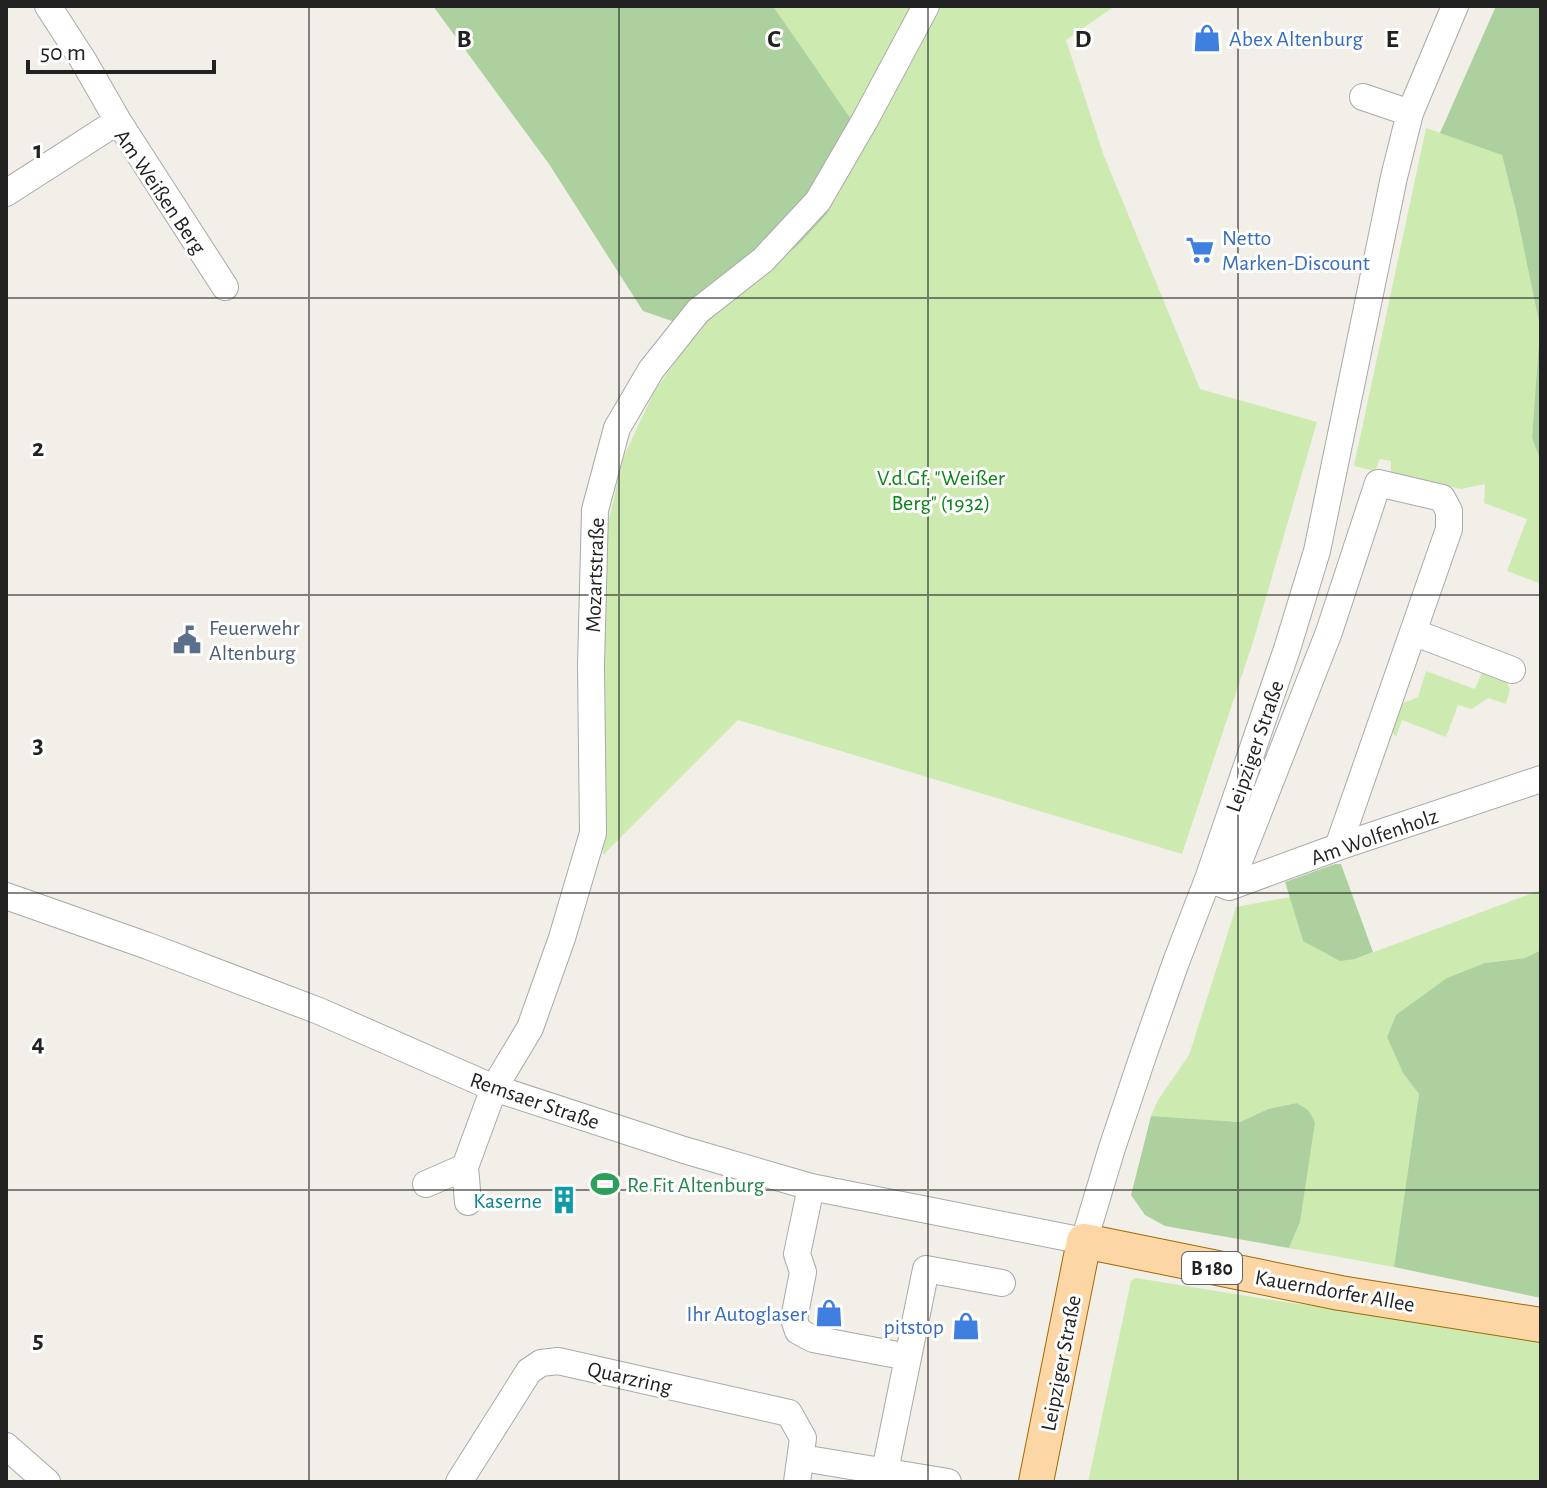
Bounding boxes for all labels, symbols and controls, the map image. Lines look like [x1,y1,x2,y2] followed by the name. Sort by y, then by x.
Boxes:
[1192,23,1222,53] shop icon: Abex Altenburg
[28,24,214,74] scale bar
[456,26,472,52] text: B
[767,26,781,52] text: C
[1074,26,1092,52] text: D
[1385,26,1399,52] text: E
[1229,28,1363,50] place label: Abex Altenburg
[40,41,86,65] text: 50 m
[111,125,210,258] street label: Am Weißen Berg
[33,137,43,163] text: 1
[1222,227,1370,274] place label: Netto Marken-Discount
[1185,235,1215,265] supermarket icon: Netto Marken-Discount
[32,435,44,461] text: 2
[877,467,1005,514] park label: V.d.Gf. "Weißer Berg" (1932)
[582,517,608,633] street label: Mozartstraße
[209,617,300,664] place label: Feuerwehr Altenburg
[172,625,202,655] public building icon: Feuerwehr Altenburg
[1222,678,1288,815] street label: Leipziger Straße
[32,732,44,758] text: 3
[1308,805,1441,869] street label: Am Wolfenholz
[31,1030,45,1056] text: 4
[467,1069,602,1133] street label: Remsaer Straße
[590,1169,620,1199] sports icon: Re Fit Altenburg
[627,1174,764,1196] place label: Re Fit Altenburg
[549,1185,579,1215] building icon: Kaserne
[473,1190,542,1212] place label: Kaserne
[1182,1252,1242,1284] road number: B 180
[1253,1266,1416,1316] street label: Kauerndorfer Allee
[1037,1293,1085,1433] street label: Leipziger Straße
[814,1298,844,1328] shop icon: Ihr Autoglaser
[686,1303,807,1325] place label: Ihr Autoglaser
[951,1311,981,1341] shop icon: pitstop
[884,1316,944,1338] place label: pitstop
[32,1327,44,1353] text: 5
[585,1358,674,1398] street label: Quarzring

